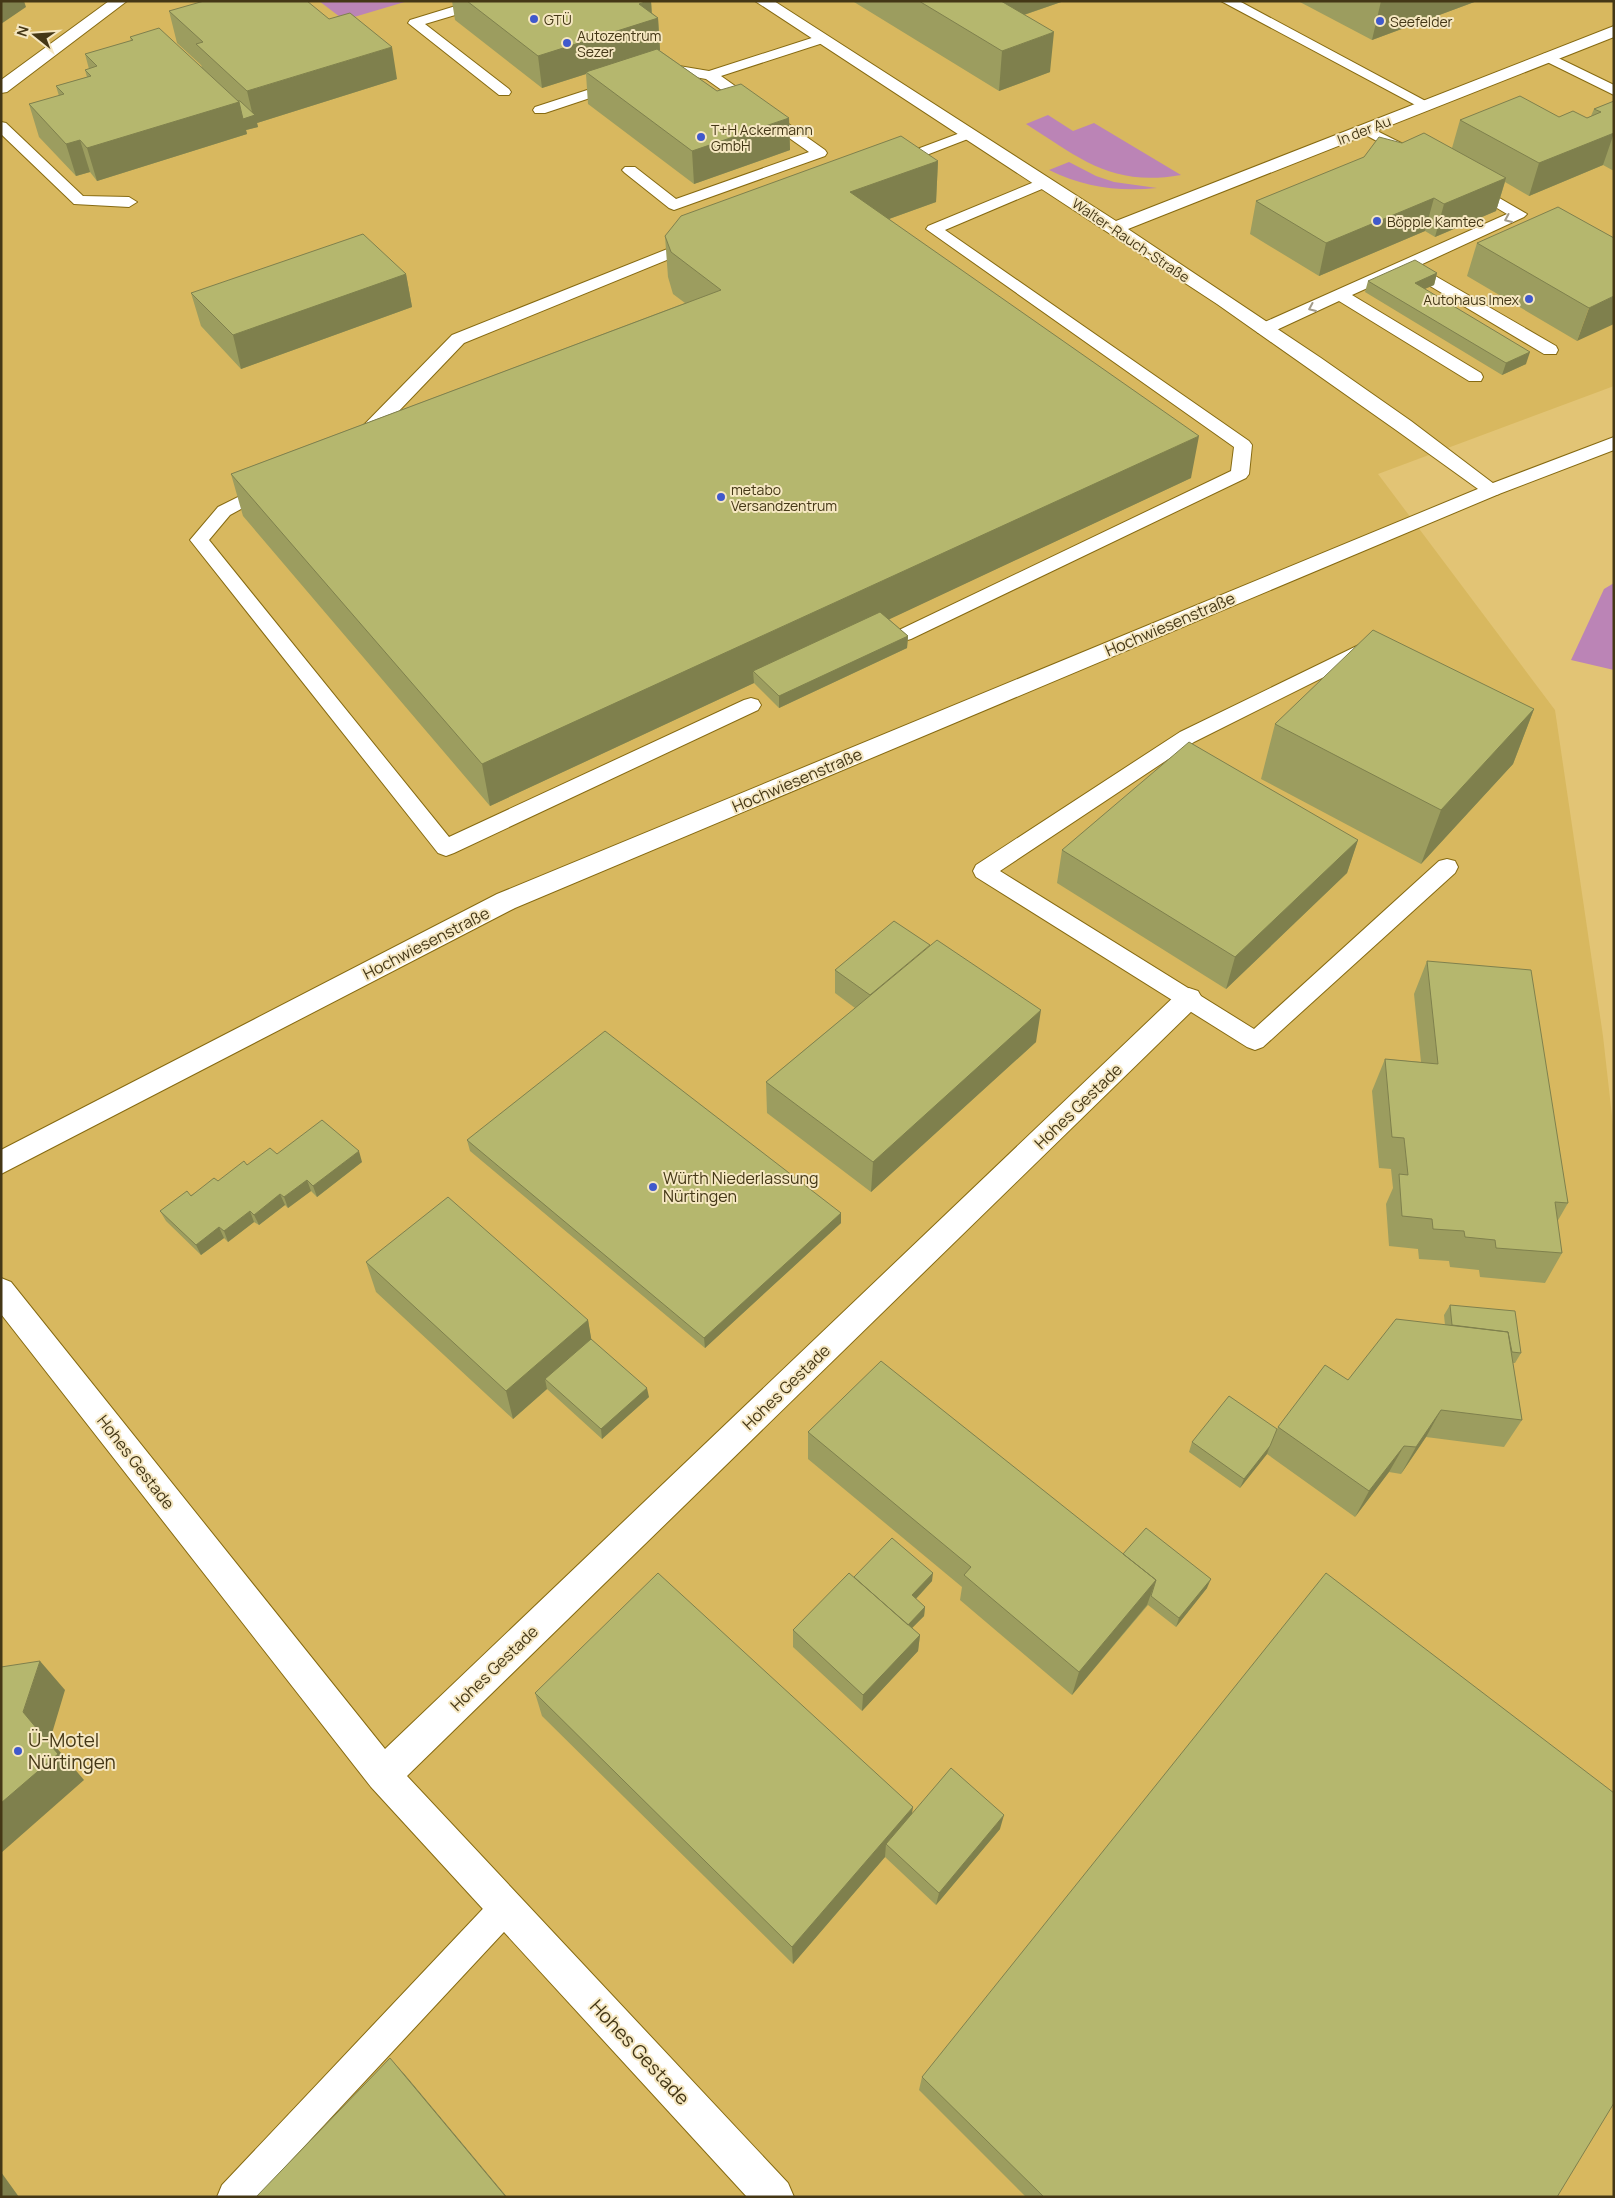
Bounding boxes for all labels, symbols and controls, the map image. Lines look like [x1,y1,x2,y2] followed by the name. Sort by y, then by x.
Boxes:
[10,10,60,60] north arrow
[544,10,572,29] place label: GTÜ
[1390,12,1453,31] place label: Seefelder
[528,13,540,25] marker: GTÜ
[1374,15,1386,27] marker: Seefelder
[12,23,33,39] text: N
[577,26,662,61] place label: Autozentrum Sezer
[561,37,573,49] marker: Autozentrum Sezer
[1334,111,1394,149] street label: In der Au
[711,120,813,155] place label: T+H Ackermann GmbH
[695,131,707,143] marker: T+H Ackermann GmbH
[1068,193,1194,287] street label: Walter-Rauch-Straße
[1387,212,1484,231] place label: Böpple Kamtec
[1504,212,1513,223] one-way arrow
[1371,215,1383,227] marker: Böpple Kamtec
[1423,290,1520,309] place label: Autohaus Imex
[1523,293,1535,305] marker: Autohaus Imex
[1308,301,1317,312] one-way arrow
[731,480,837,515] place label: metabo Versandzentrum
[715,491,727,503] marker: metabo Versandzentrum
[1102,587,1238,661] street label: Hochwiesenstraße
[729,743,865,817] street label: Hochwiesenstraße
[359,902,493,984] street label: Hochwiesenstraße
[1029,1058,1127,1154] street label: Hohes Gestade
[663,1167,818,1207] place label: Würth Niederlassung Nürtingen
[647,1181,659,1193] marker: Würth Niederlassung Nürtingen
[737,1339,835,1435] street label: Hohes Gestade
[92,1410,180,1514] street label: Hohes Gestade
[445,1620,543,1716] street label: Hohes Gestade
[28,1727,116,1775] place label: Ü-Motel Nürtingen
[12,1745,24,1757] marker: Ü-Motel Nürtingen
[584,1994,696,2110] street label: Hohes Gestade

